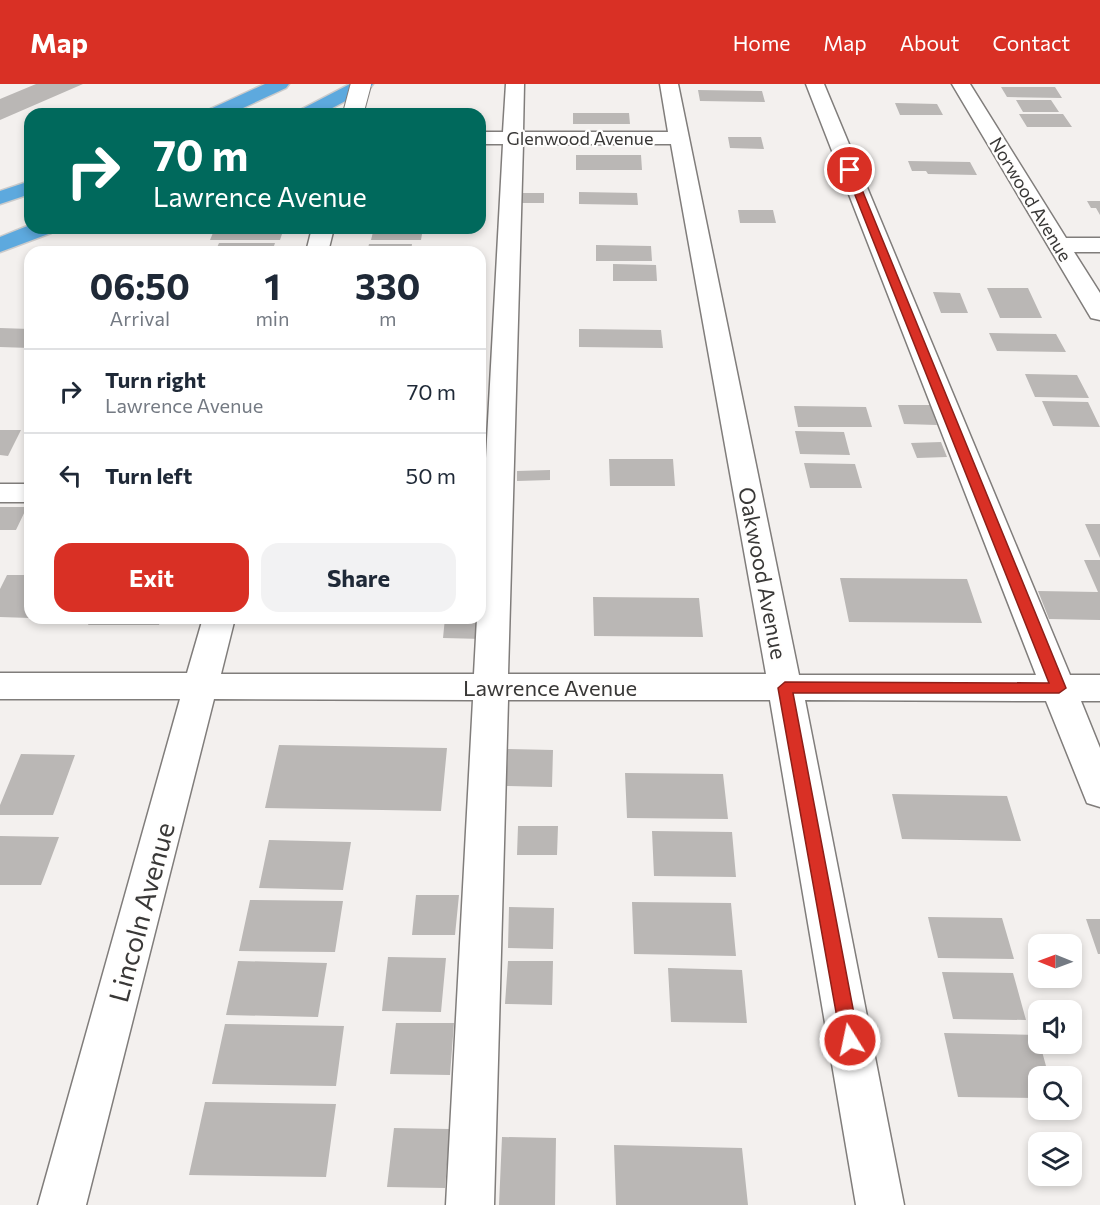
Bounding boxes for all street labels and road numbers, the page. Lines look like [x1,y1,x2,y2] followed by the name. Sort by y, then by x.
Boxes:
[507,127,653,149] street label: Glenwood Avenue
[985,133,1077,265] street label: Norwood Avenue
[733,484,793,662] street label: Oakwood Avenue
[463,674,637,701] street label: Lawrence Avenue
[101,818,181,1006] street label: Lincoln Avenue

